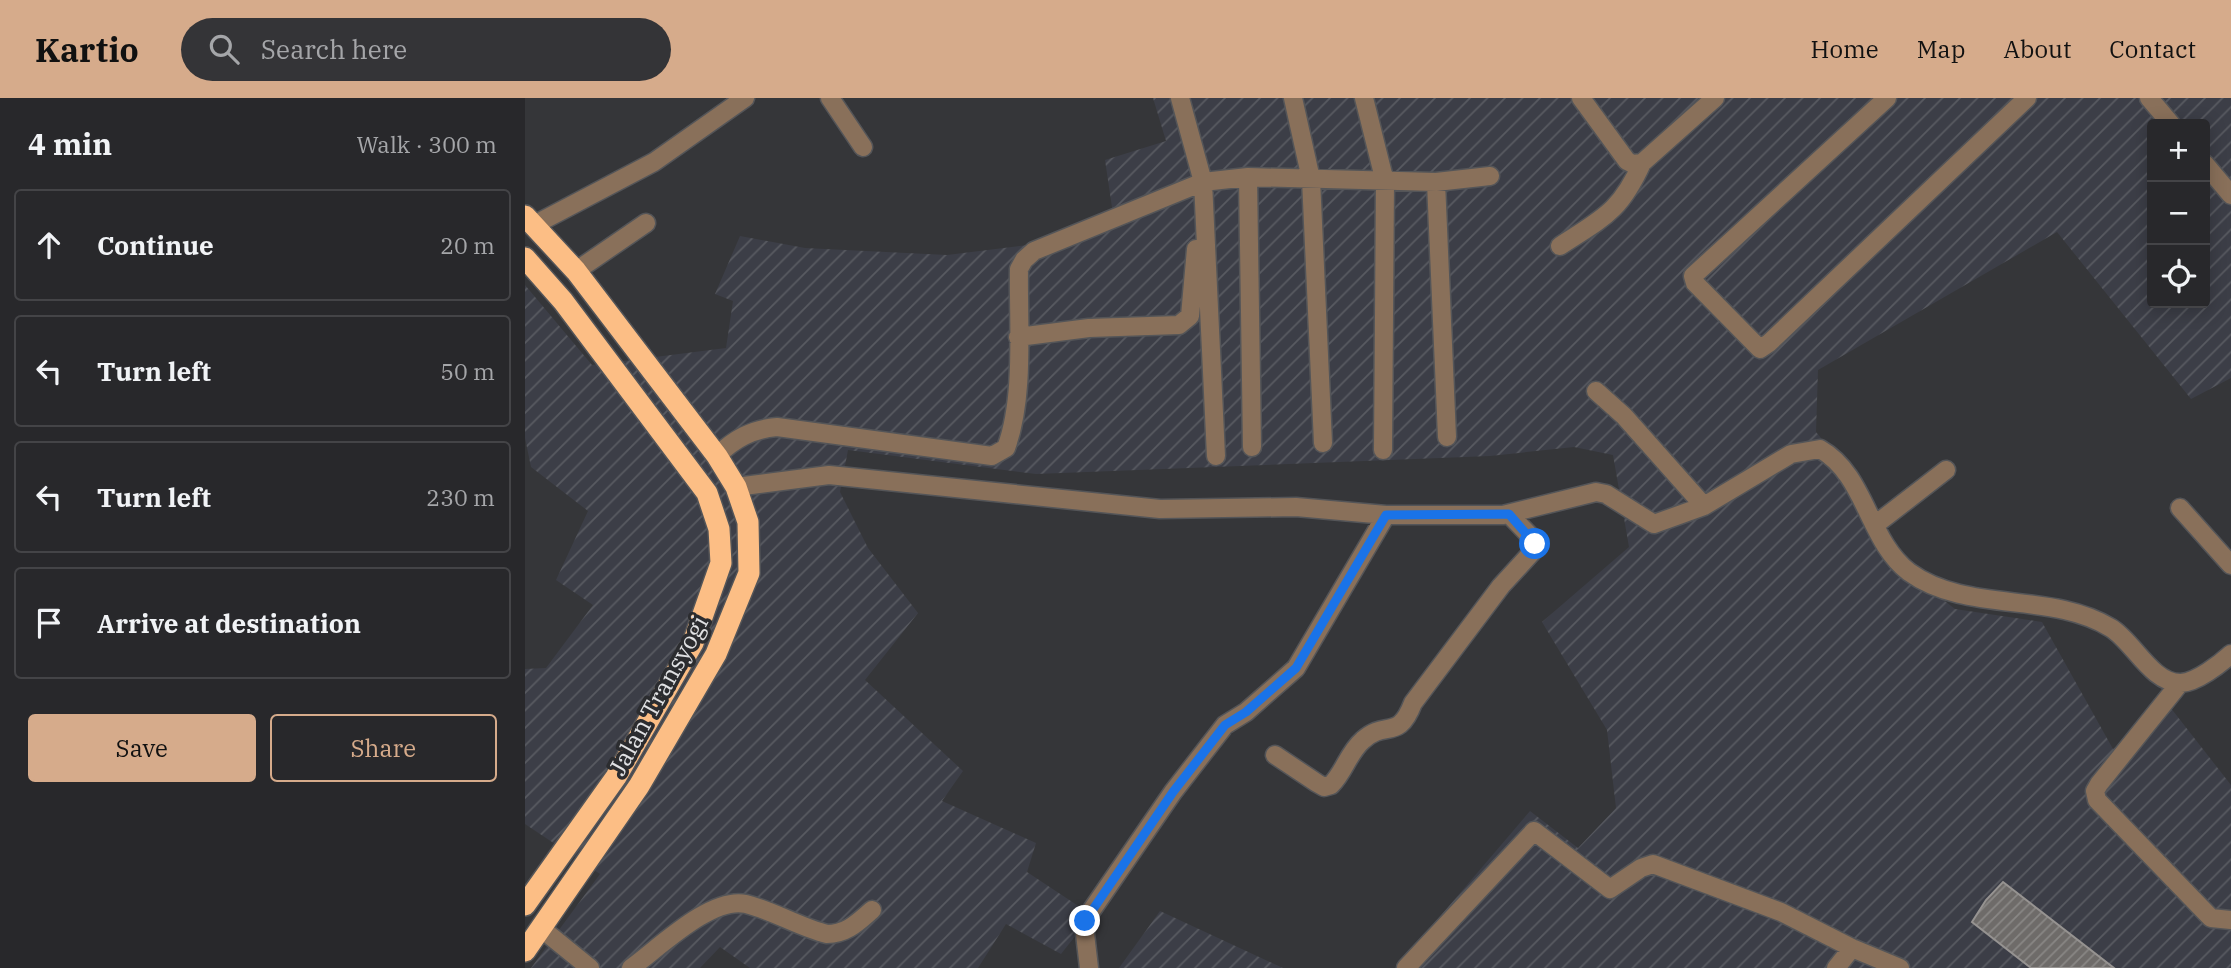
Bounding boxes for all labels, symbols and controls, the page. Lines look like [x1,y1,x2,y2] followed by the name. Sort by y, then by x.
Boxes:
[181,18,671,81] search box
[35,28,139,71] text: Kartio
[205,30,243,68] icon: search
[261,32,407,66] text: Search here
[1811,33,1879,65] text: Home
[1917,33,1965,65] text: Map
[2003,33,2071,65] text: About
[2109,33,2196,65] text: Contact
[2147,119,2210,308] map controls
[2147,119,2210,182] button: +
[28,124,112,163] text: 4 min
[356,129,497,159] text: Walk · 300 m
[2147,182,2210,245] button: −
[30,226,68,264] icon: ahead
[97,228,214,262] text: Continue
[440,230,495,260] text: 20 m
[2147,245,2210,308] button: locate
[30,352,68,390] icon: left
[97,354,211,388] text: Turn left
[440,356,495,386] text: 50 m
[30,478,68,516] icon: left
[97,480,211,514] text: Turn left
[426,482,495,512] text: 230 m
[1519,528,1550,559] route start
[30,604,68,642] icon: arrive
[97,606,361,640] text: Arrive at destination
[601,609,715,781] street label: Jalan Transyogi
[28,714,256,782] button: Save
[270,714,497,782] button: Share
[1069,905,1100,936] route end

